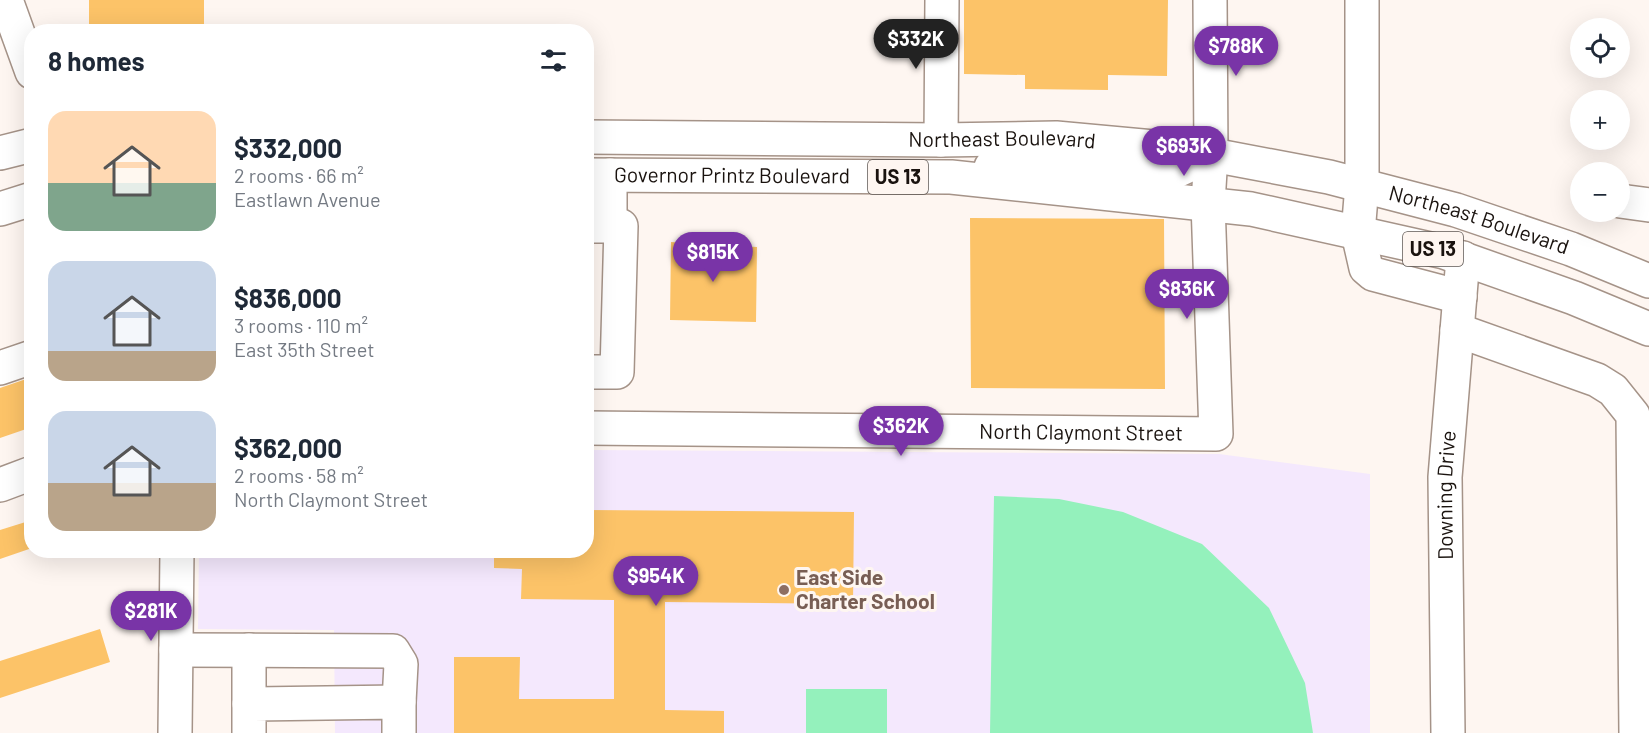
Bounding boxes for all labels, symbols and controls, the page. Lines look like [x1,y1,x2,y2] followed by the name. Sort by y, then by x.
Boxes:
[1570,18,1630,222] map controls
[1570,18,1630,78] button: locate
[874,19,958,70] pin: $332K
[888,26,944,50] text: $332K
[1194,26,1278,77] pin: $788K
[1208,33,1264,57] text: $788K
[537,44,570,77] icon: filters
[48,45,145,76] text: 8 homes
[1570,90,1630,150] button: +
[908,124,1097,153] street label: Northeast Boulevard
[1142,126,1226,177] pin: $693K
[234,132,342,163] text: $332,000
[1156,133,1212,157] text: $693K
[96,135,168,207] icon: home
[868,160,928,194] road number: US 13
[614,161,850,187] street label: Governor Printz Boulevard
[1570,162,1630,222] button: −
[234,163,364,187] text: 2 rooms · 66 m²
[1386,179,1573,258] street label: Northeast Boulevard
[234,187,381,211] text: Eastlawn Avenue
[671,232,755,283] pin: $815K
[1403,232,1463,266] road number: US 13
[687,239,739,263] text: $815K
[1145,269,1229,320] pin: $836K
[1159,276,1215,300] text: $836K
[234,282,342,313] text: $836,000
[96,285,168,357] icon: home
[234,313,368,337] text: 3 rooms · 110 m²
[234,337,374,361] text: East 35th Street
[859,406,943,457] pin: $362K
[873,413,929,437] text: $362K
[979,418,1183,445] street label: North Claymont Street
[1431,429,1460,560] street label: Downing Drive
[234,432,342,463] text: $362,000
[96,435,168,507] icon: home
[234,463,364,487] text: 2 rooms · 58 m²
[234,487,428,511] text: North Claymont Street
[614,556,698,607] pin: $954K
[627,563,685,587] text: $954K
[796,564,935,613] place label: East Side Charter School
[777,583,791,597] marker: East Side Charter School
[109,591,193,642] pin: $281K
[125,598,177,622] text: $281K

